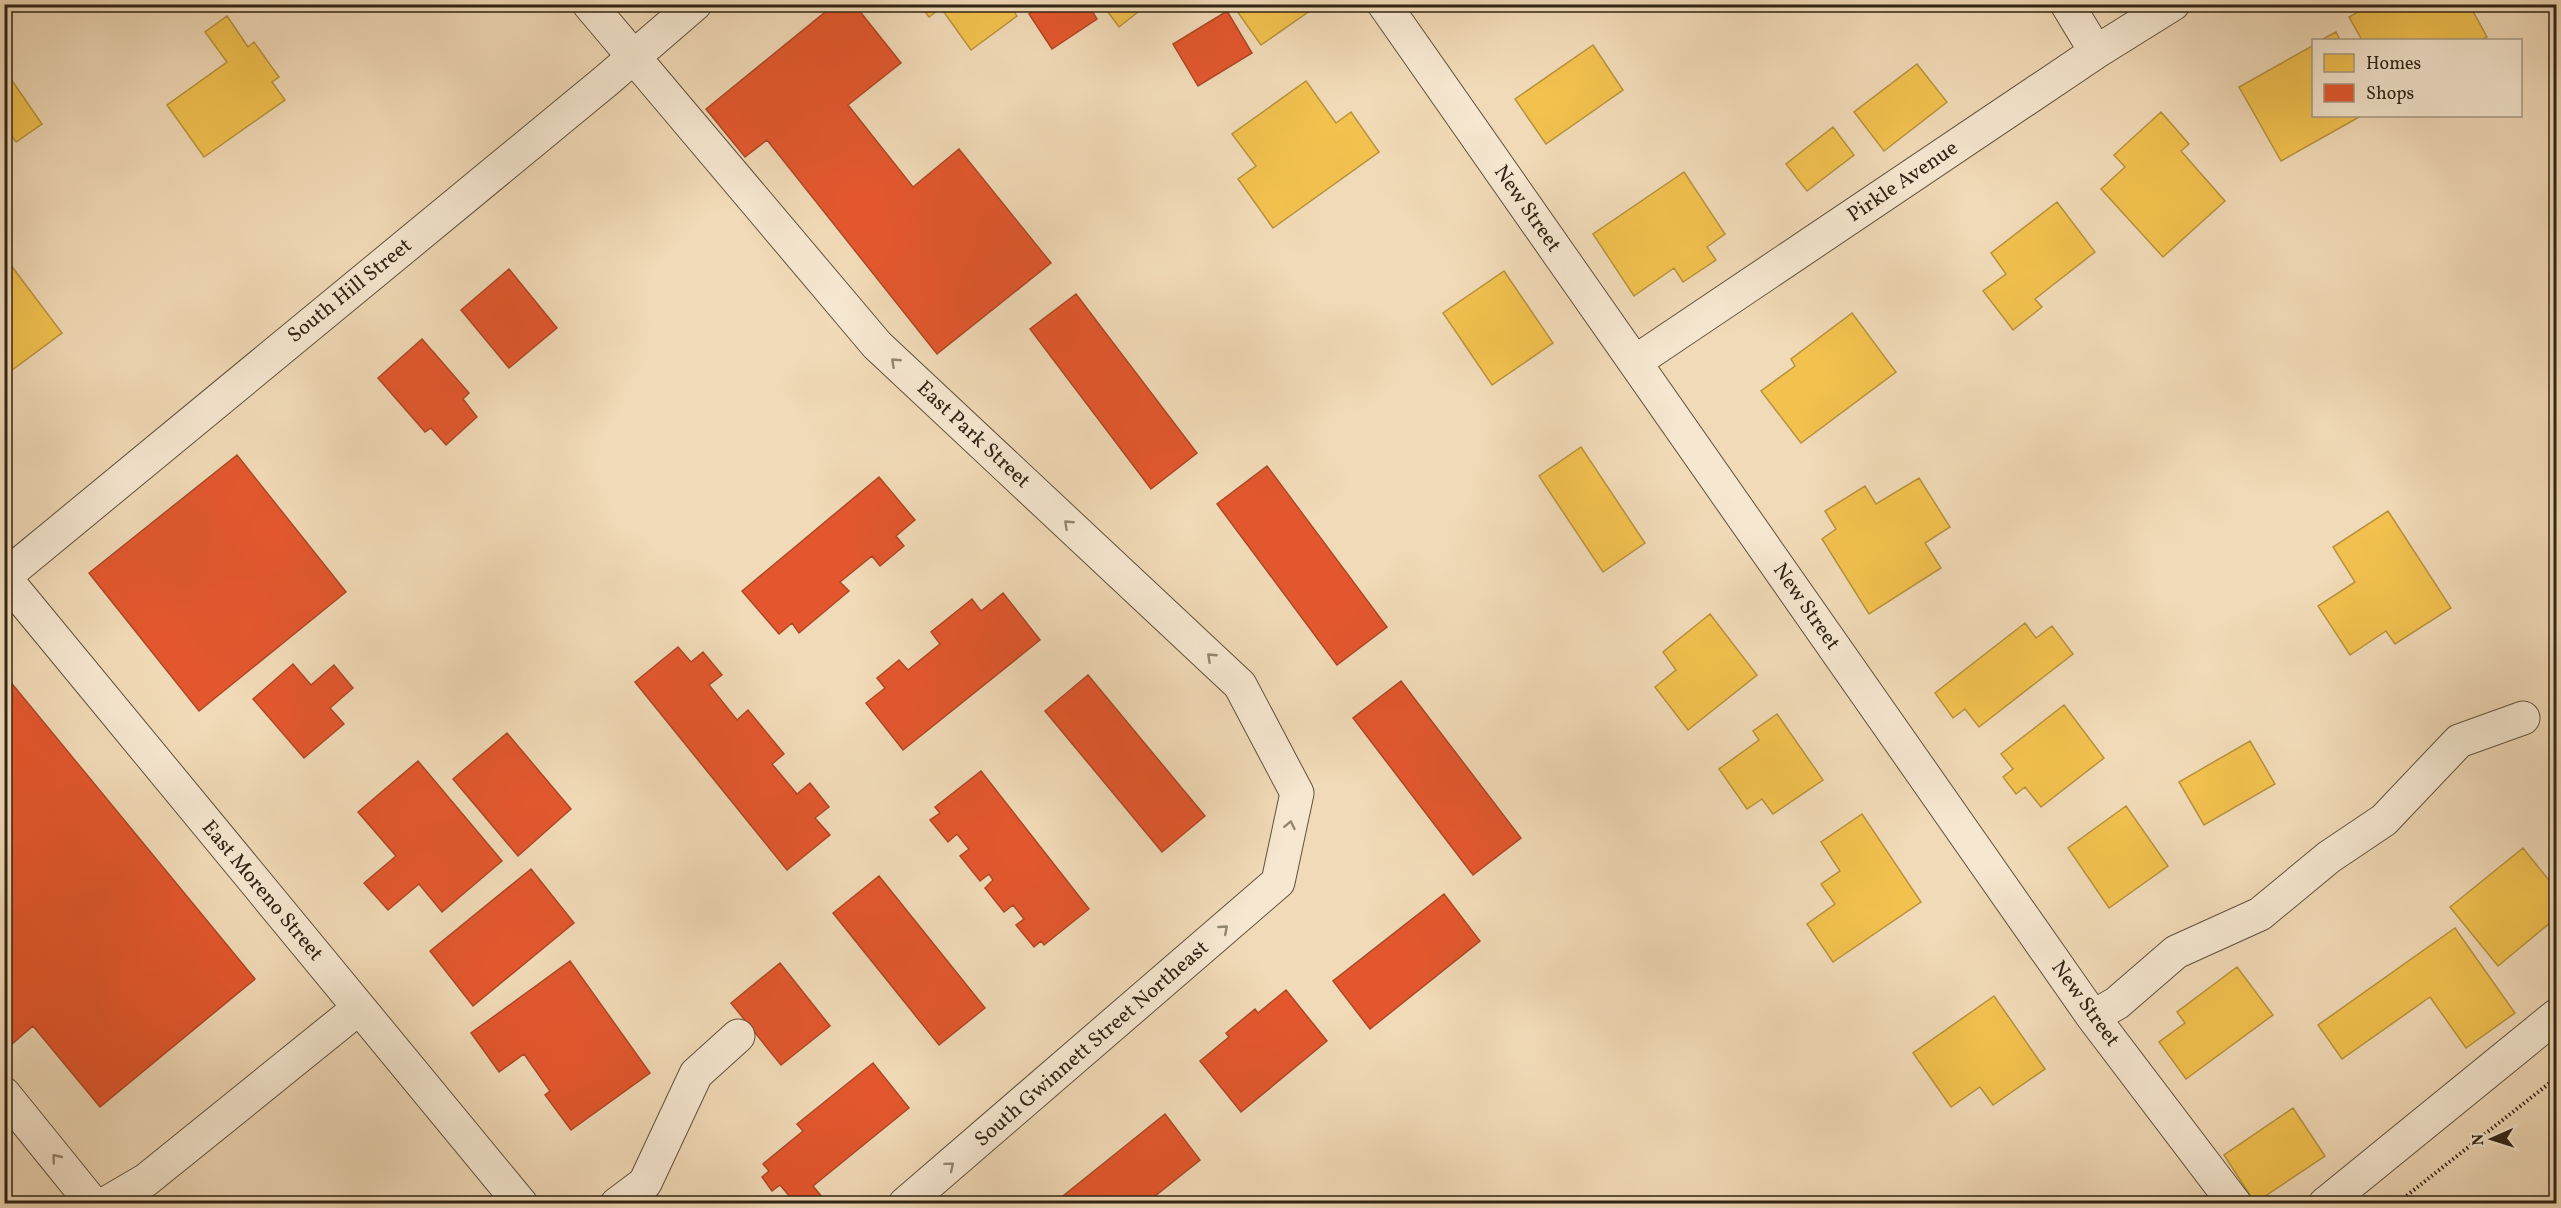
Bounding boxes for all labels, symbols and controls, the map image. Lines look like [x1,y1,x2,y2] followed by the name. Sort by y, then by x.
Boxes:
[2312,39,2522,117] legend
[2366,52,2421,77] text: Homes
[2366,82,2414,107] text: Shops
[1842,134,1964,230] street label: Pirkle Avenue
[1486,160,1568,258] street label: New Street
[282,232,418,350] street label: South Hill Street
[892,358,902,369] one-way arrow
[910,375,1036,495] street label: East Park Street
[1065,520,1075,531] one-way arrow
[1765,558,1847,656] street label: New Street
[1207,654,1218,665] one-way arrow
[194,814,330,968] street label: East Moreno Street
[1283,820,1296,830] one-way arrow
[1217,925,1228,936] one-way arrow
[969,934,1215,1154] street label: South Gwinnett Street Northeast
[2044,955,2126,1053] street label: New Street
[2462,1109,2522,1169] north arrow
[2468,1133,2490,1146] text: N
[53,1154,64,1165] one-way arrow
[943,1163,954,1174] one-way arrow

